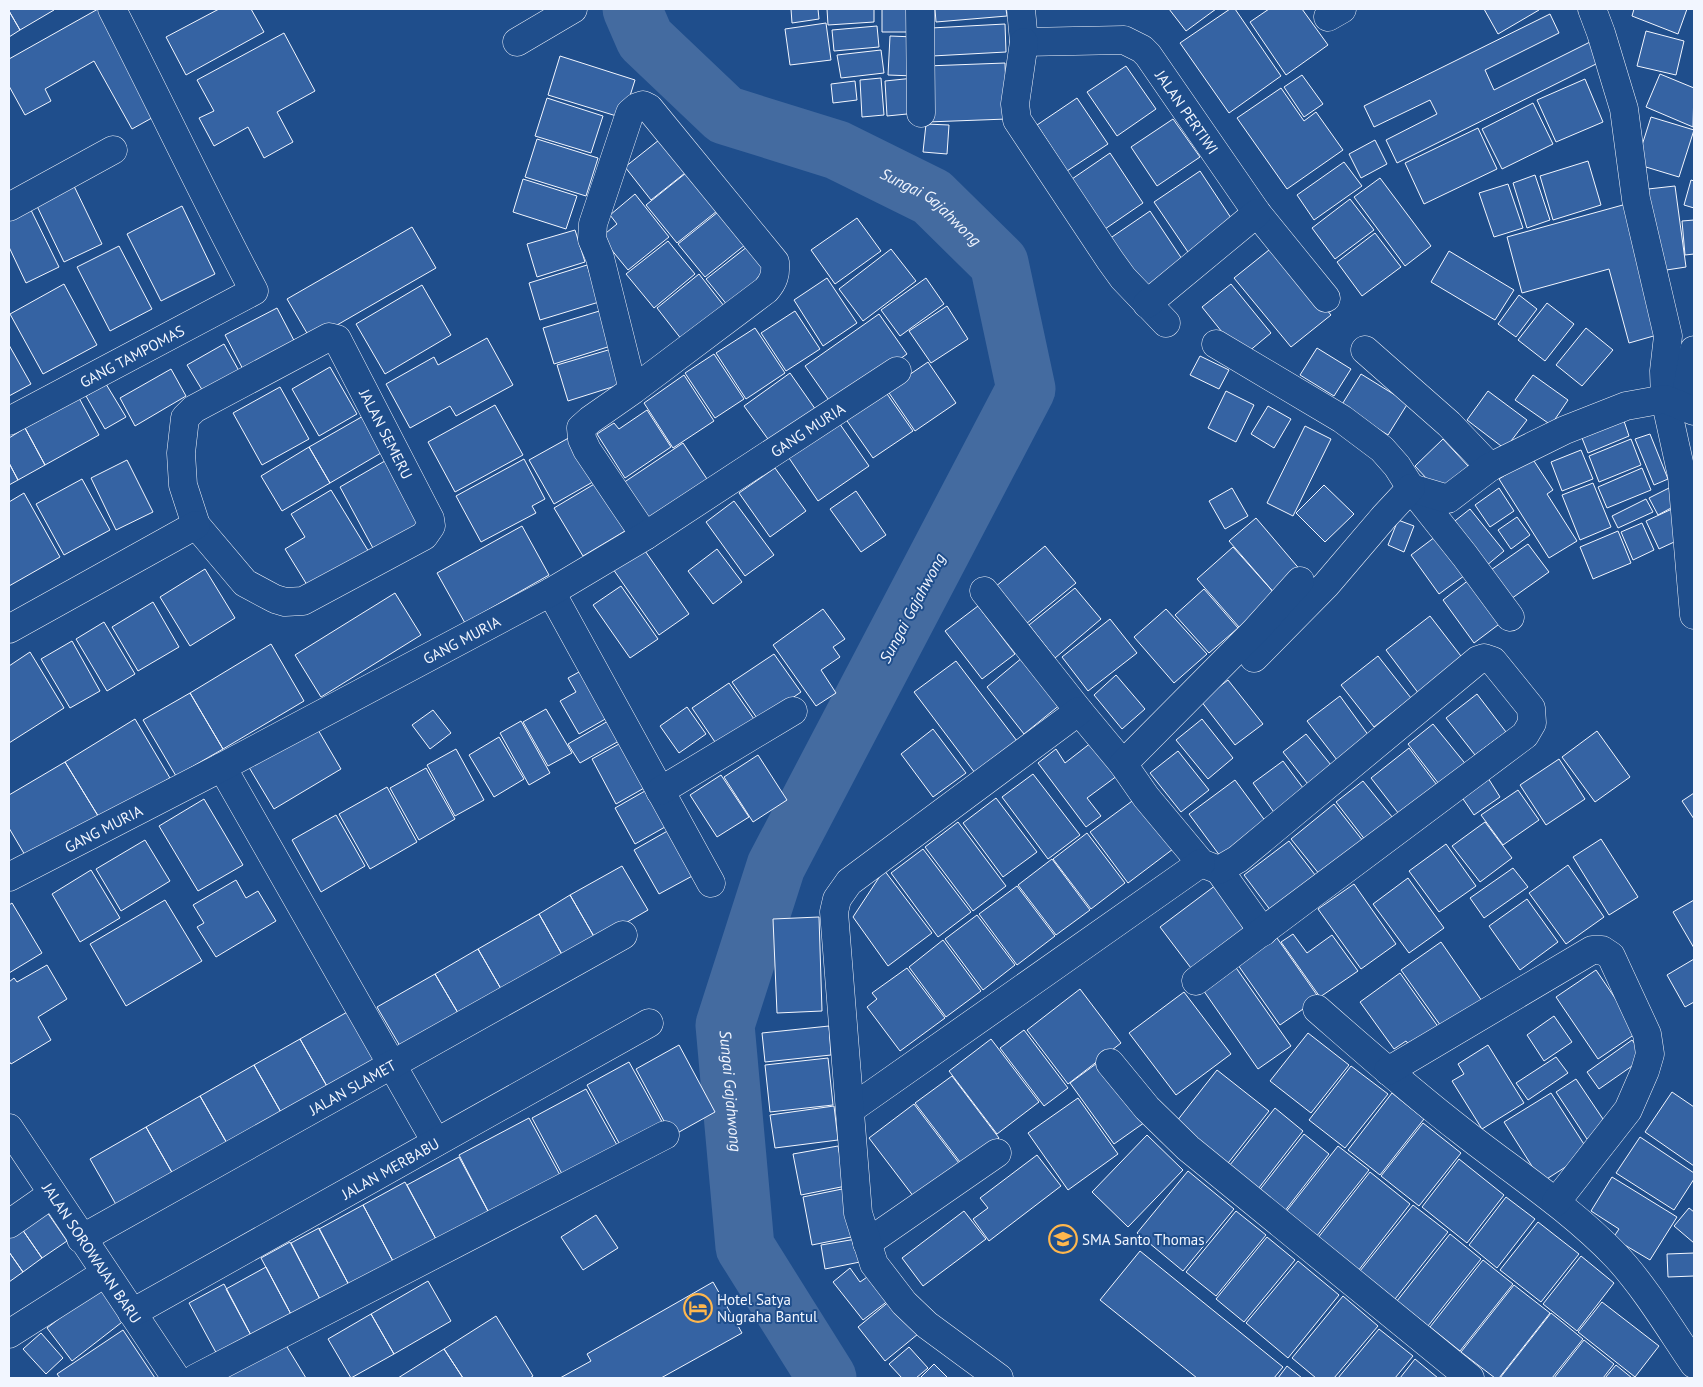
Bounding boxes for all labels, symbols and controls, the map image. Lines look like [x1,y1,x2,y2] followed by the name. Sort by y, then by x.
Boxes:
[1151,65,1223,158] street label: JALAN PERTIWI
[877,163,986,250] water label: Sungai Gajahwong
[76,320,187,391] street label: GANG TAMPOMAS
[355,385,417,482] street label: JALAN SEMERU
[767,398,848,461] street label: GANG MURIA
[875,550,949,666] water label: Sungai Gajahwong
[420,611,504,668] street label: GANG MURIA
[61,800,146,856] street label: GANG MURIA
[716,1029,746,1152] water label: Sungai Gajahwong
[305,1055,400,1119] street label: JALAN SLAMET
[337,1133,442,1204] street label: JALAN MERBABU
[38,1178,146,1326] street label: JALAN SOROWAJAN BARU
[1048,1224,1078,1254] school or university icon: SMA Santo Thomas
[1082,1230,1205,1249] place label: SMA Santo Thomas
[717,1290,818,1326] place label: Hotel Satya Nugraha Bantul
[683,1293,713,1323] hotel icon: Hotel Satya Nugraha Bantul

